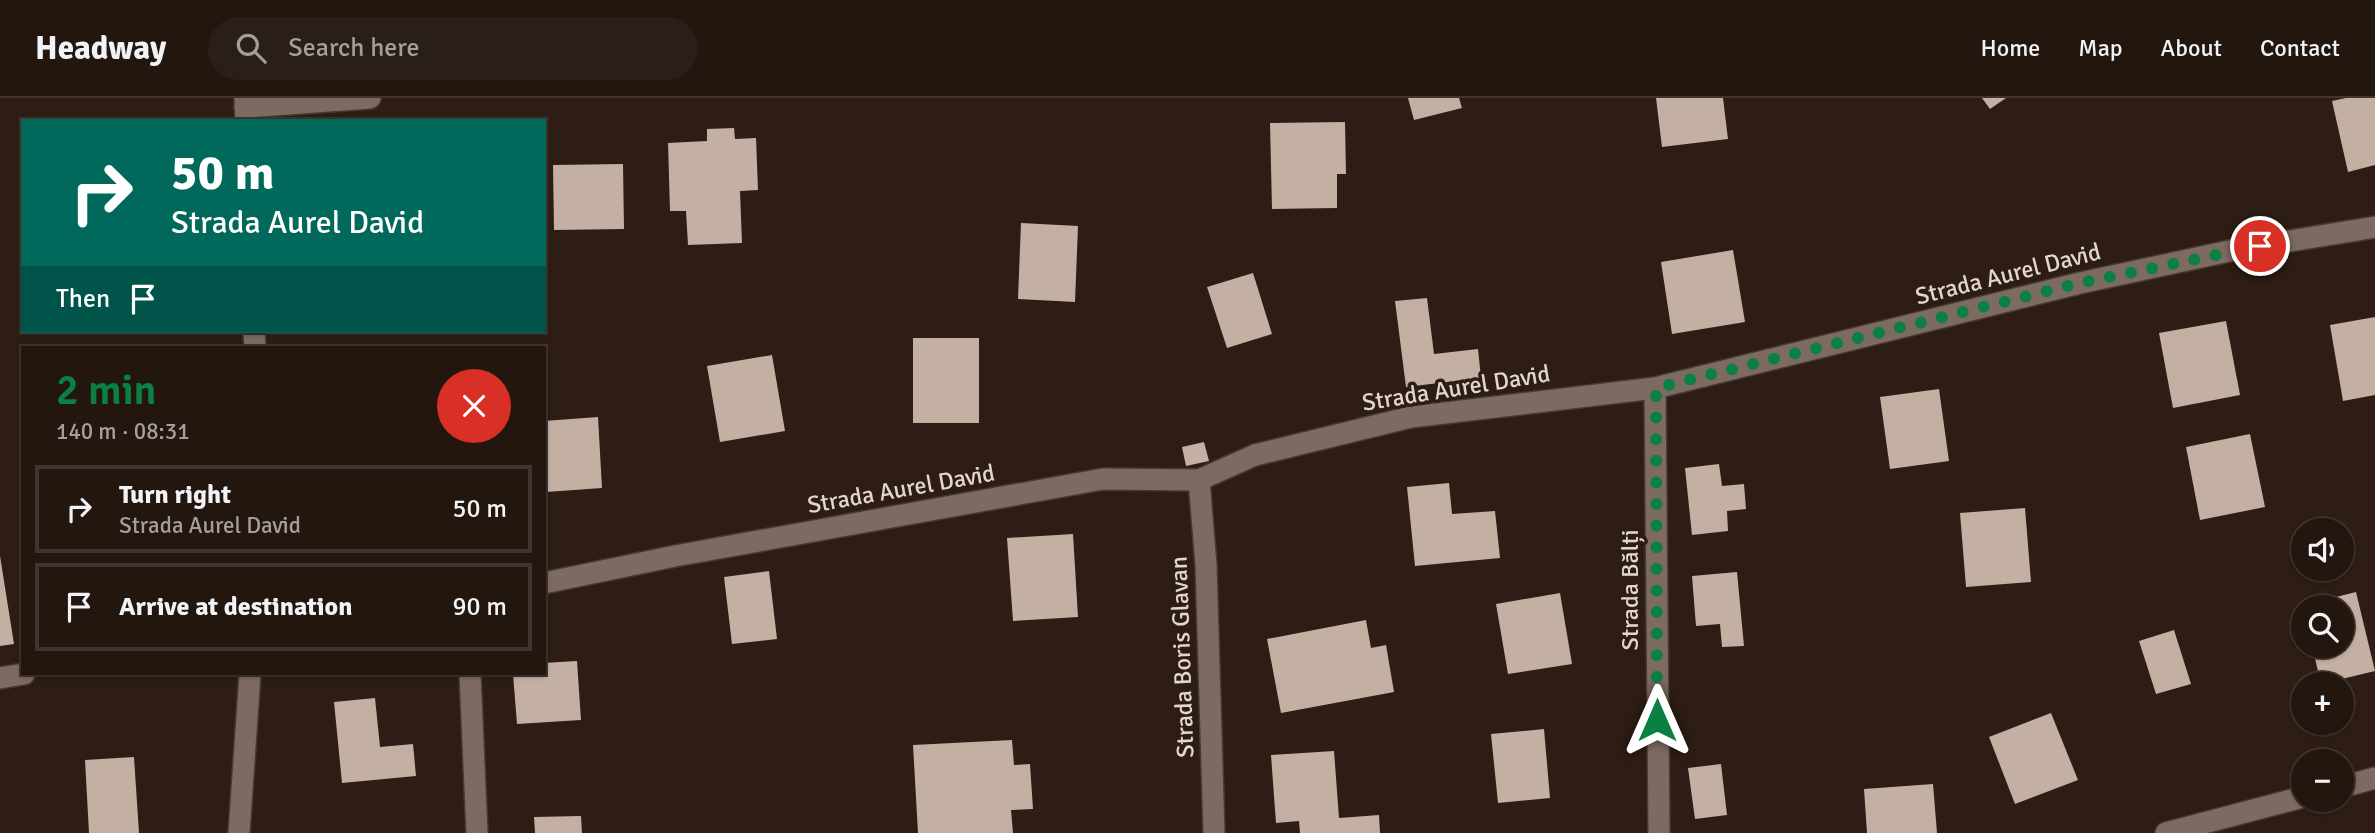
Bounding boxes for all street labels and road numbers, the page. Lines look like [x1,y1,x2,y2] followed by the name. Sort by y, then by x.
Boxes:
[1912,236,2104,312] street label: Strada Aurel David
[1360,358,1552,418] street label: Strada Aurel David
[805,458,997,520] street label: Strada Aurel David
[1615,529,1645,651] street label: Strada Bălți
[1163,556,1201,758] street label: Strada Boris Glavan

